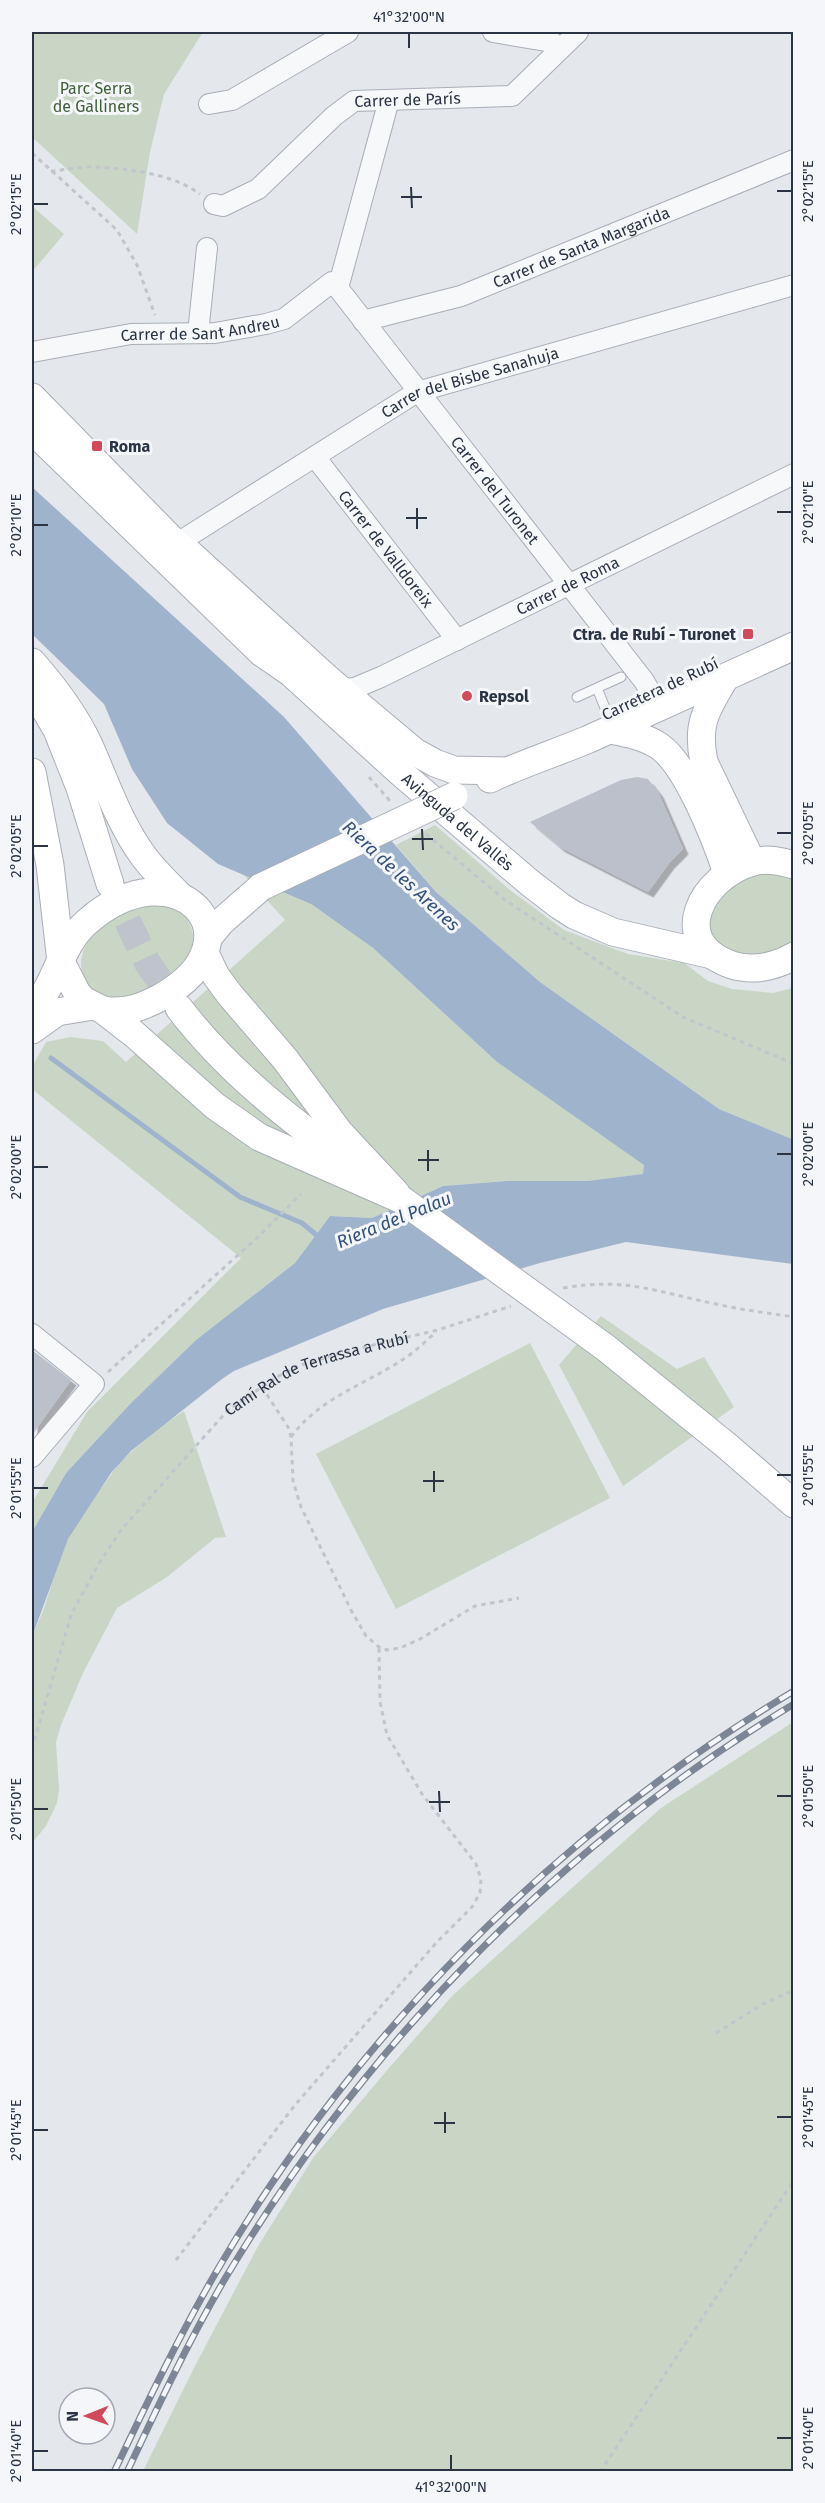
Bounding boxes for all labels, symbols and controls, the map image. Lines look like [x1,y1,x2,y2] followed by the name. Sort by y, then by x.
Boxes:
[373,8,445,26] text: 41°32'00"N
[53,79,139,116] park label: Parc Serra de Galliners
[354,88,461,110] street label: Carrer de París
[799,160,817,222] text: 2°02'15"E
[7,173,25,235] text: 2°02'15"E
[490,202,673,292] street label: Carrer de Santa Margarida
[119,311,282,345] street label: Carrer de Sant Andreu
[377,343,561,422] street label: Carrer del Bisbe Sanahuja
[447,432,543,548] street label: Carrer del Turonet
[109,437,150,456] place label: Roma
[90,439,104,453] marker: Roma
[799,481,817,543] text: 2°02'10"E
[335,486,438,611] street label: Carrer de Valldoreix
[7,494,25,556] text: 2°02'10"E
[513,552,622,619] street label: Carrer de Roma
[573,625,737,644] place label: Ctra. de Rubí - Turonet
[741,627,755,641] marker: Ctra. de Rubí - Turonet
[599,653,722,724] street label: Carretera de Rubí
[479,687,529,706] place label: Repsol
[460,689,474,703] marker: Repsol
[398,769,518,874] street label: Avinguda del Vallès
[799,801,817,865] text: 2°02'05"E
[7,814,25,878] text: 2°02'05"E
[338,816,464,936] water label: Riera de les Arenes
[799,1122,817,1186] text: 2°02'00"E
[7,1135,25,1199] text: 2°02'00"E
[333,1187,455,1253] water label: Riera del Palau
[220,1328,411,1419] street label: Camí Ral de Terrassa a Rubí
[799,1444,817,1506] text: 2°01'55"E
[7,1457,25,1519] text: 2°01'55"E
[799,1765,817,1827] text: 2°01'50"E
[7,1778,25,1840] text: 2°01'50"E
[799,2086,817,2148] text: 2°01'45"E
[7,2099,25,2161] text: 2°01'45"E
[57,2386,117,2446] north arrow
[799,2407,817,2469] text: 2°01'40"E
[63,2411,82,2422] text: N
[7,2420,25,2482] text: 2°01'40"E
[415,2478,487,2496] text: 41°32'00"N

